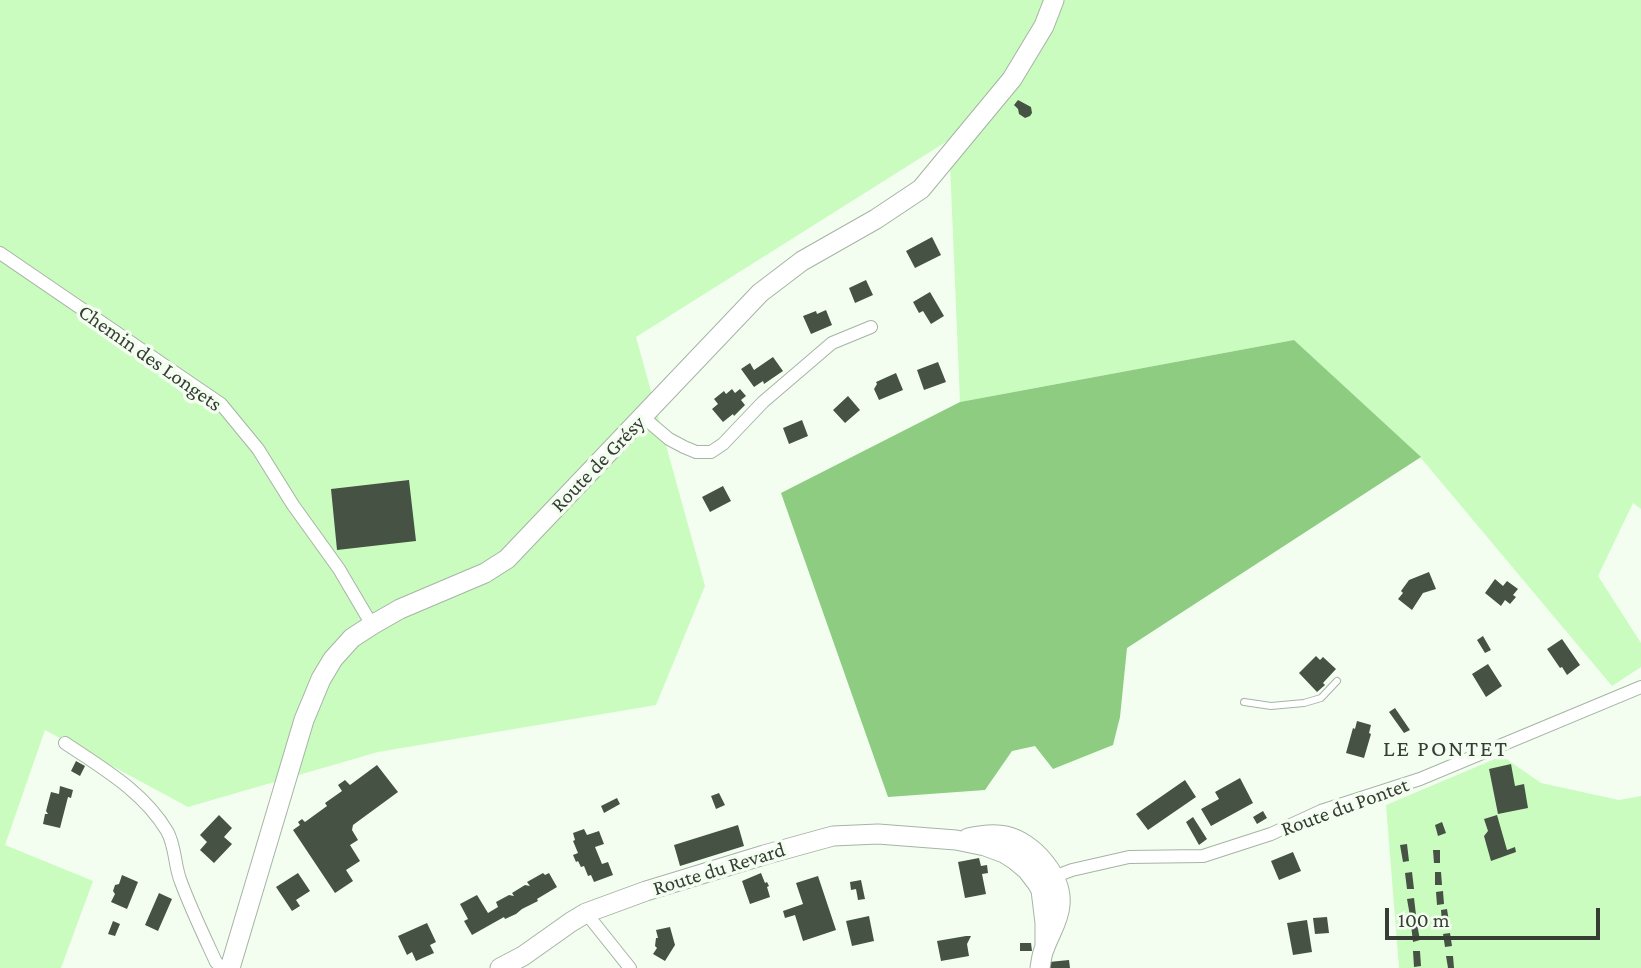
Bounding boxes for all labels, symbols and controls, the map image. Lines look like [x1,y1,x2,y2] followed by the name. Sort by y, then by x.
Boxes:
[73,299,227,417] street label: Chemin des Longets
[546,410,650,518] street label: Route de Grésy
[1384,735,1508,763] district label: LE PONTET
[1278,772,1412,842] street label: Route du Pontet
[650,837,788,901] street label: Route du Revard
[1389,894,1604,938] scale bar
[1398,908,1450,932] text: 100 m

